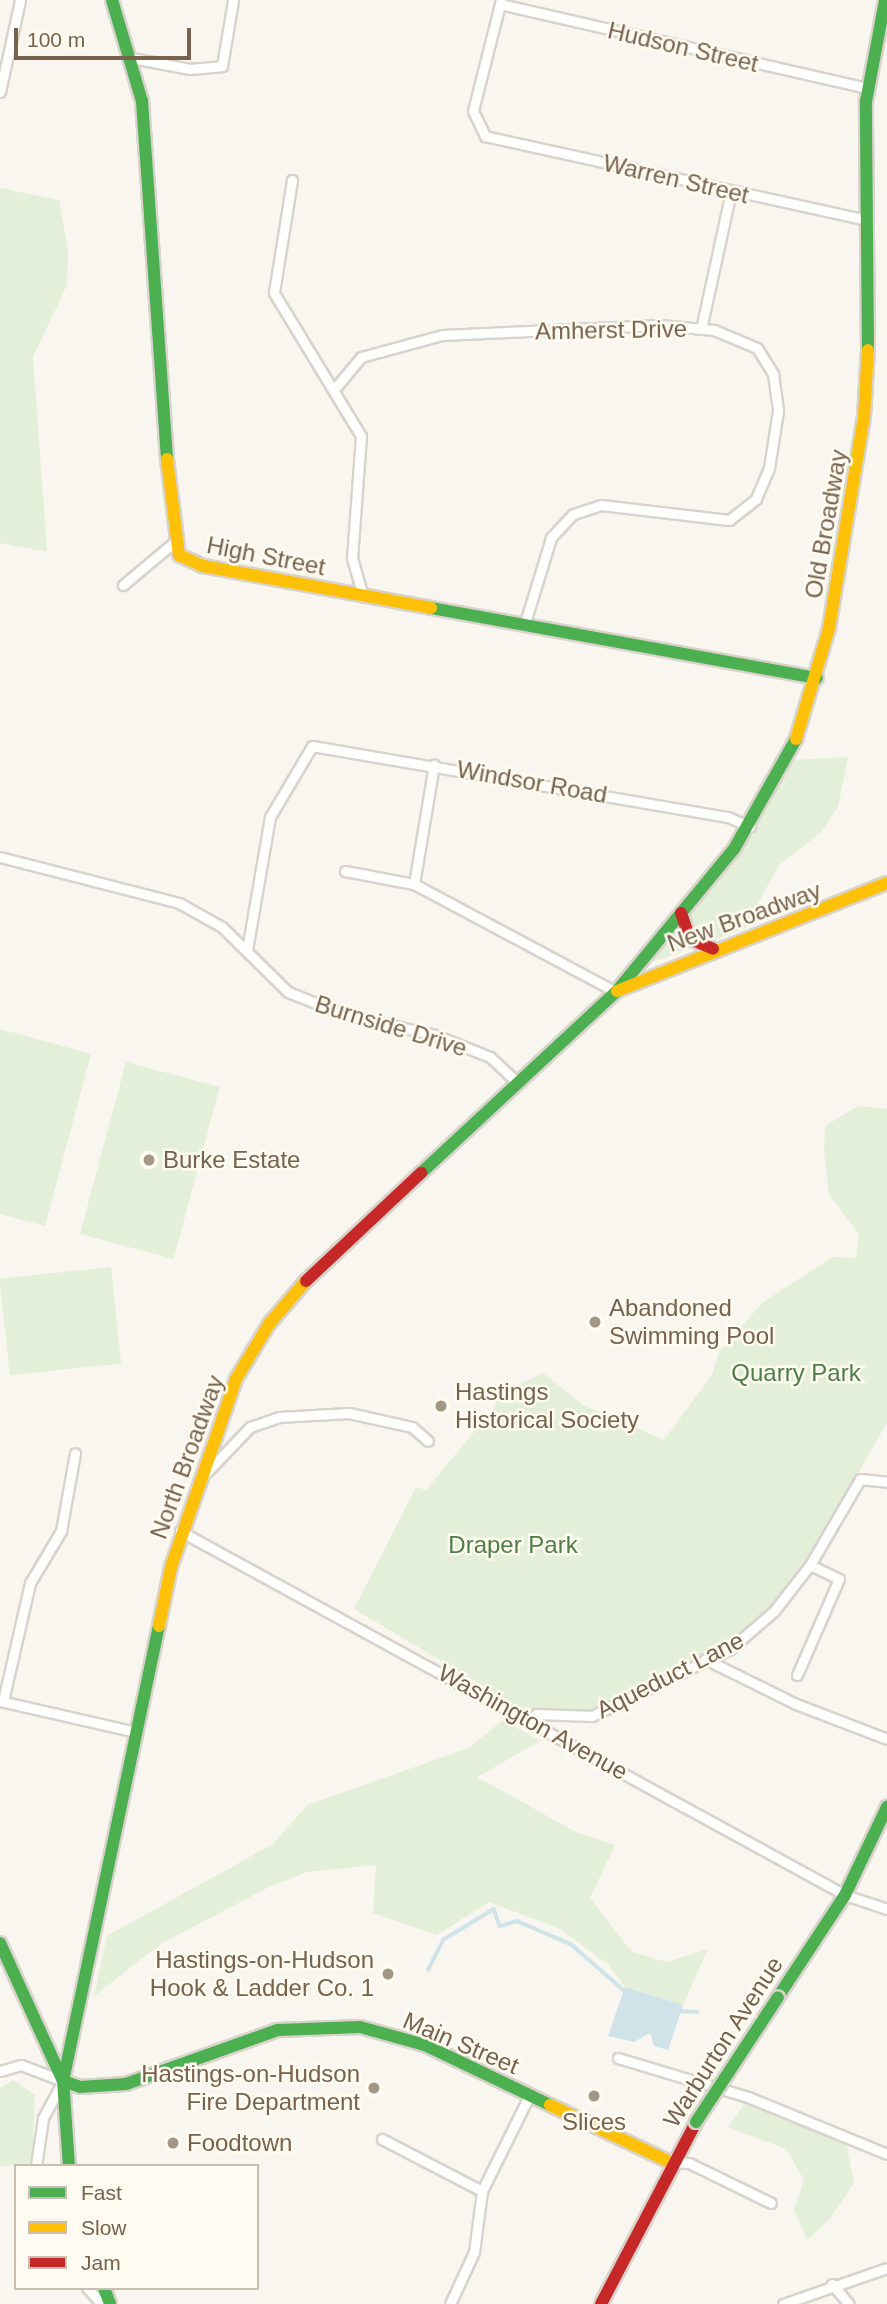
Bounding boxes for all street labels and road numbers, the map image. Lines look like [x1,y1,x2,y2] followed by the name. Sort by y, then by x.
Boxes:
[605,16,761,78] street label: Hudson Street
[600,148,752,210] street label: Warren Street
[535,314,687,346] street label: Amherst Drive
[799,447,853,601] street label: Old Broadway
[204,530,328,582] street label: High Street
[455,755,609,809] street label: Windsor Road
[663,876,825,958] street label: New Broadway
[312,989,470,1063] street label: Burnside Drive
[144,1371,230,1543] street label: North Broadway
[592,1626,748,1724] street label: Aqueduct Lane
[433,1658,633,1786] street label: Washington Avenue
[657,1951,789,2133] street label: Warburton Avenue
[399,2006,523,2080] street label: Main Street

